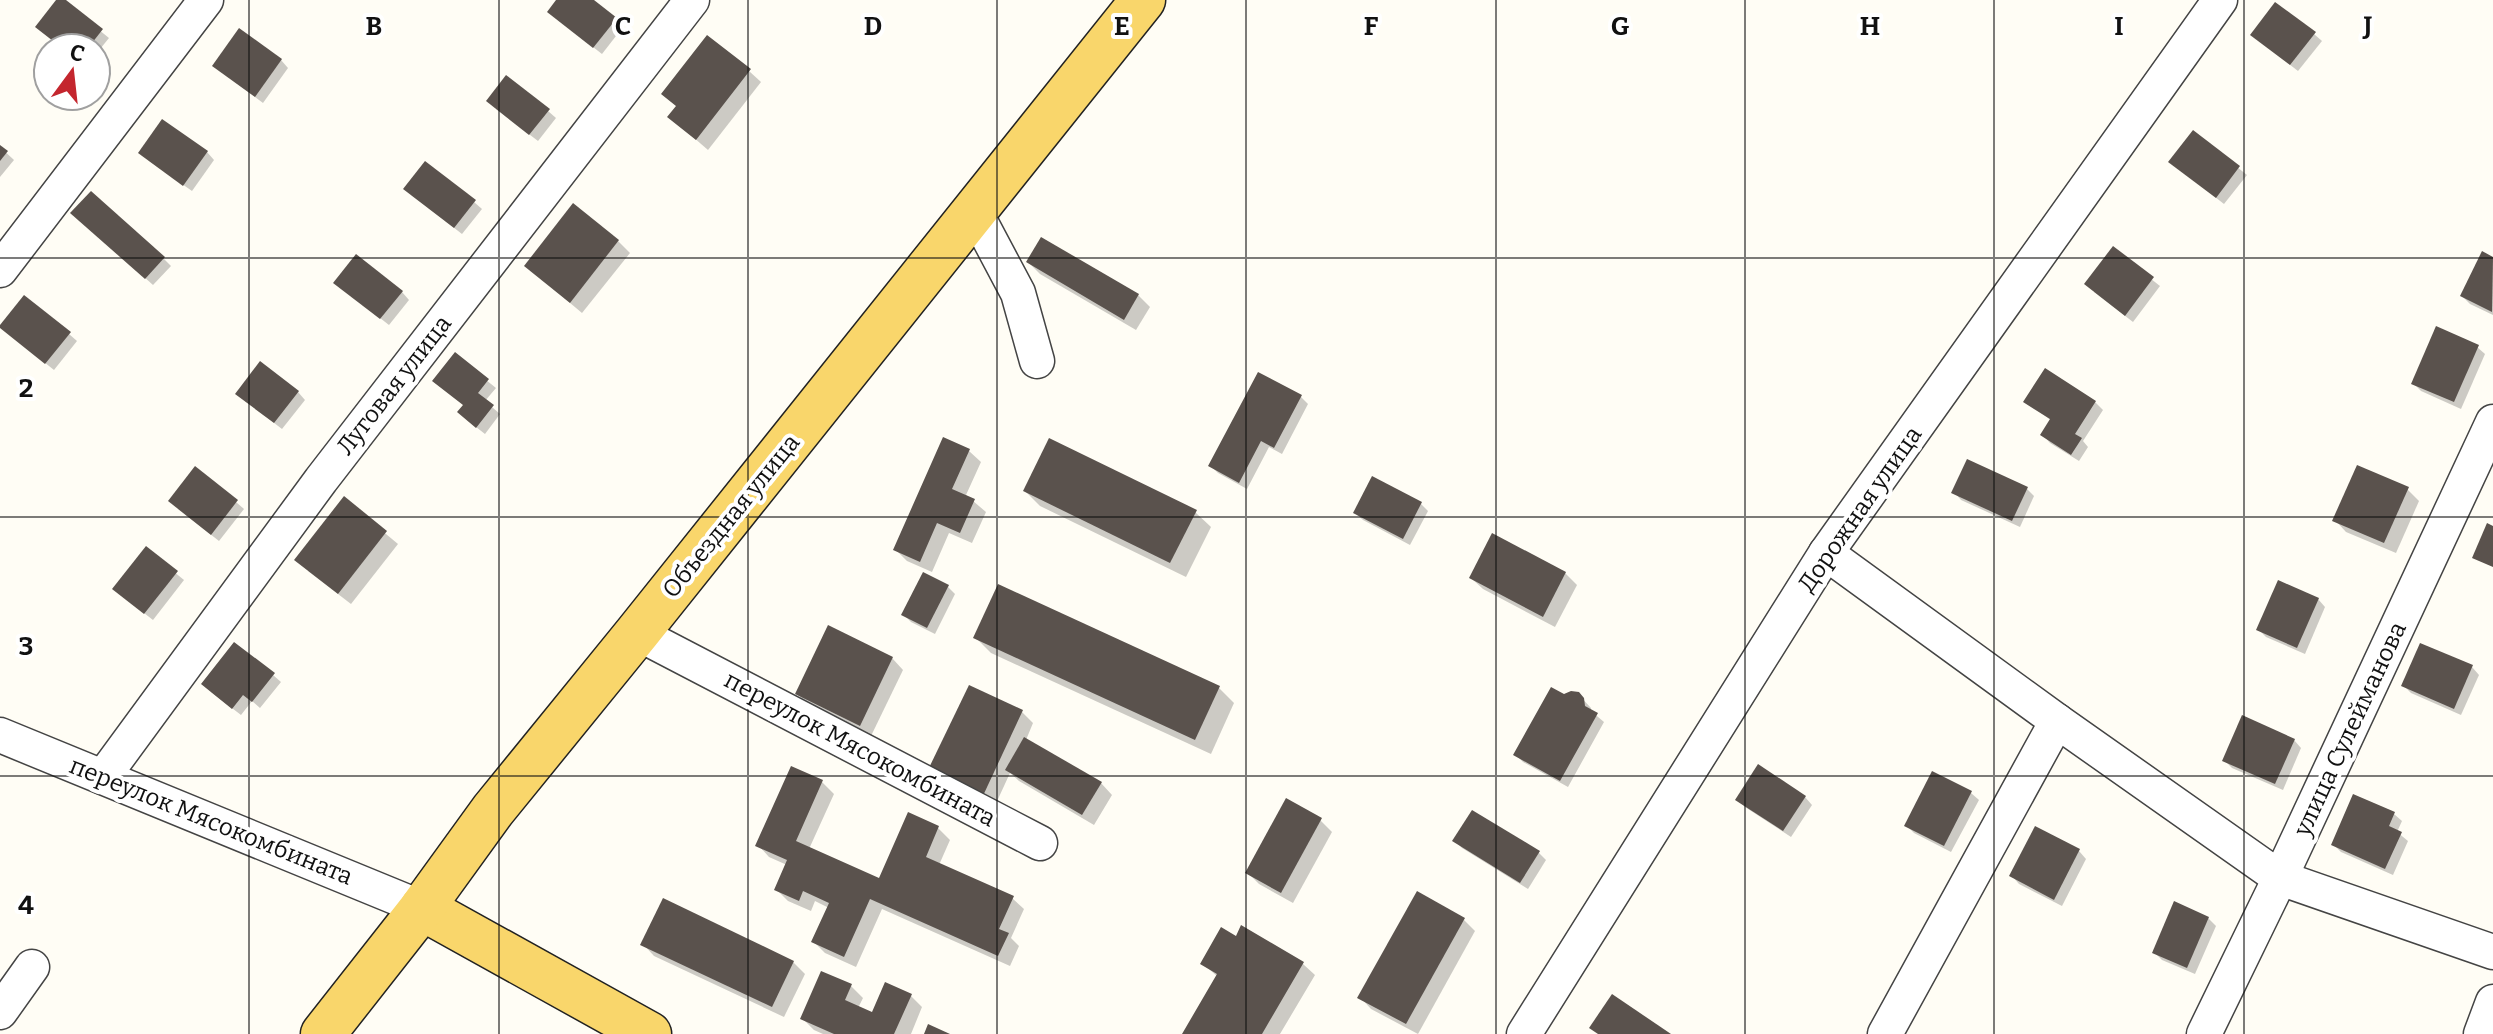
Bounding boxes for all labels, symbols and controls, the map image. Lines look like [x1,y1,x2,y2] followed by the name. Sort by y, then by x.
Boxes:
[366,11,382,42] text: B
[615,11,631,42] text: C
[864,11,882,42] text: D
[1114,11,1130,42] text: E
[1364,11,1379,42] text: F
[1611,11,1630,42] text: G
[1860,11,1880,42] text: H
[2114,11,2124,42] text: I
[2362,11,2373,42] text: J
[32,32,112,112] north arrow
[67,38,87,68] text: С
[331,310,457,460] street label: Луговая улица
[19,373,33,404] text: 2
[1793,421,1927,597] street label: Дорожная улица
[657,429,805,603] street label: Объездная улица
[2288,617,2412,841] street label: улица Сулейманова
[19,631,33,662] text: 3
[720,666,1000,832] street label: переулок Мясокомбината
[65,751,357,891] street label: переулок Мясокомбината
[18,890,34,921] text: 4

